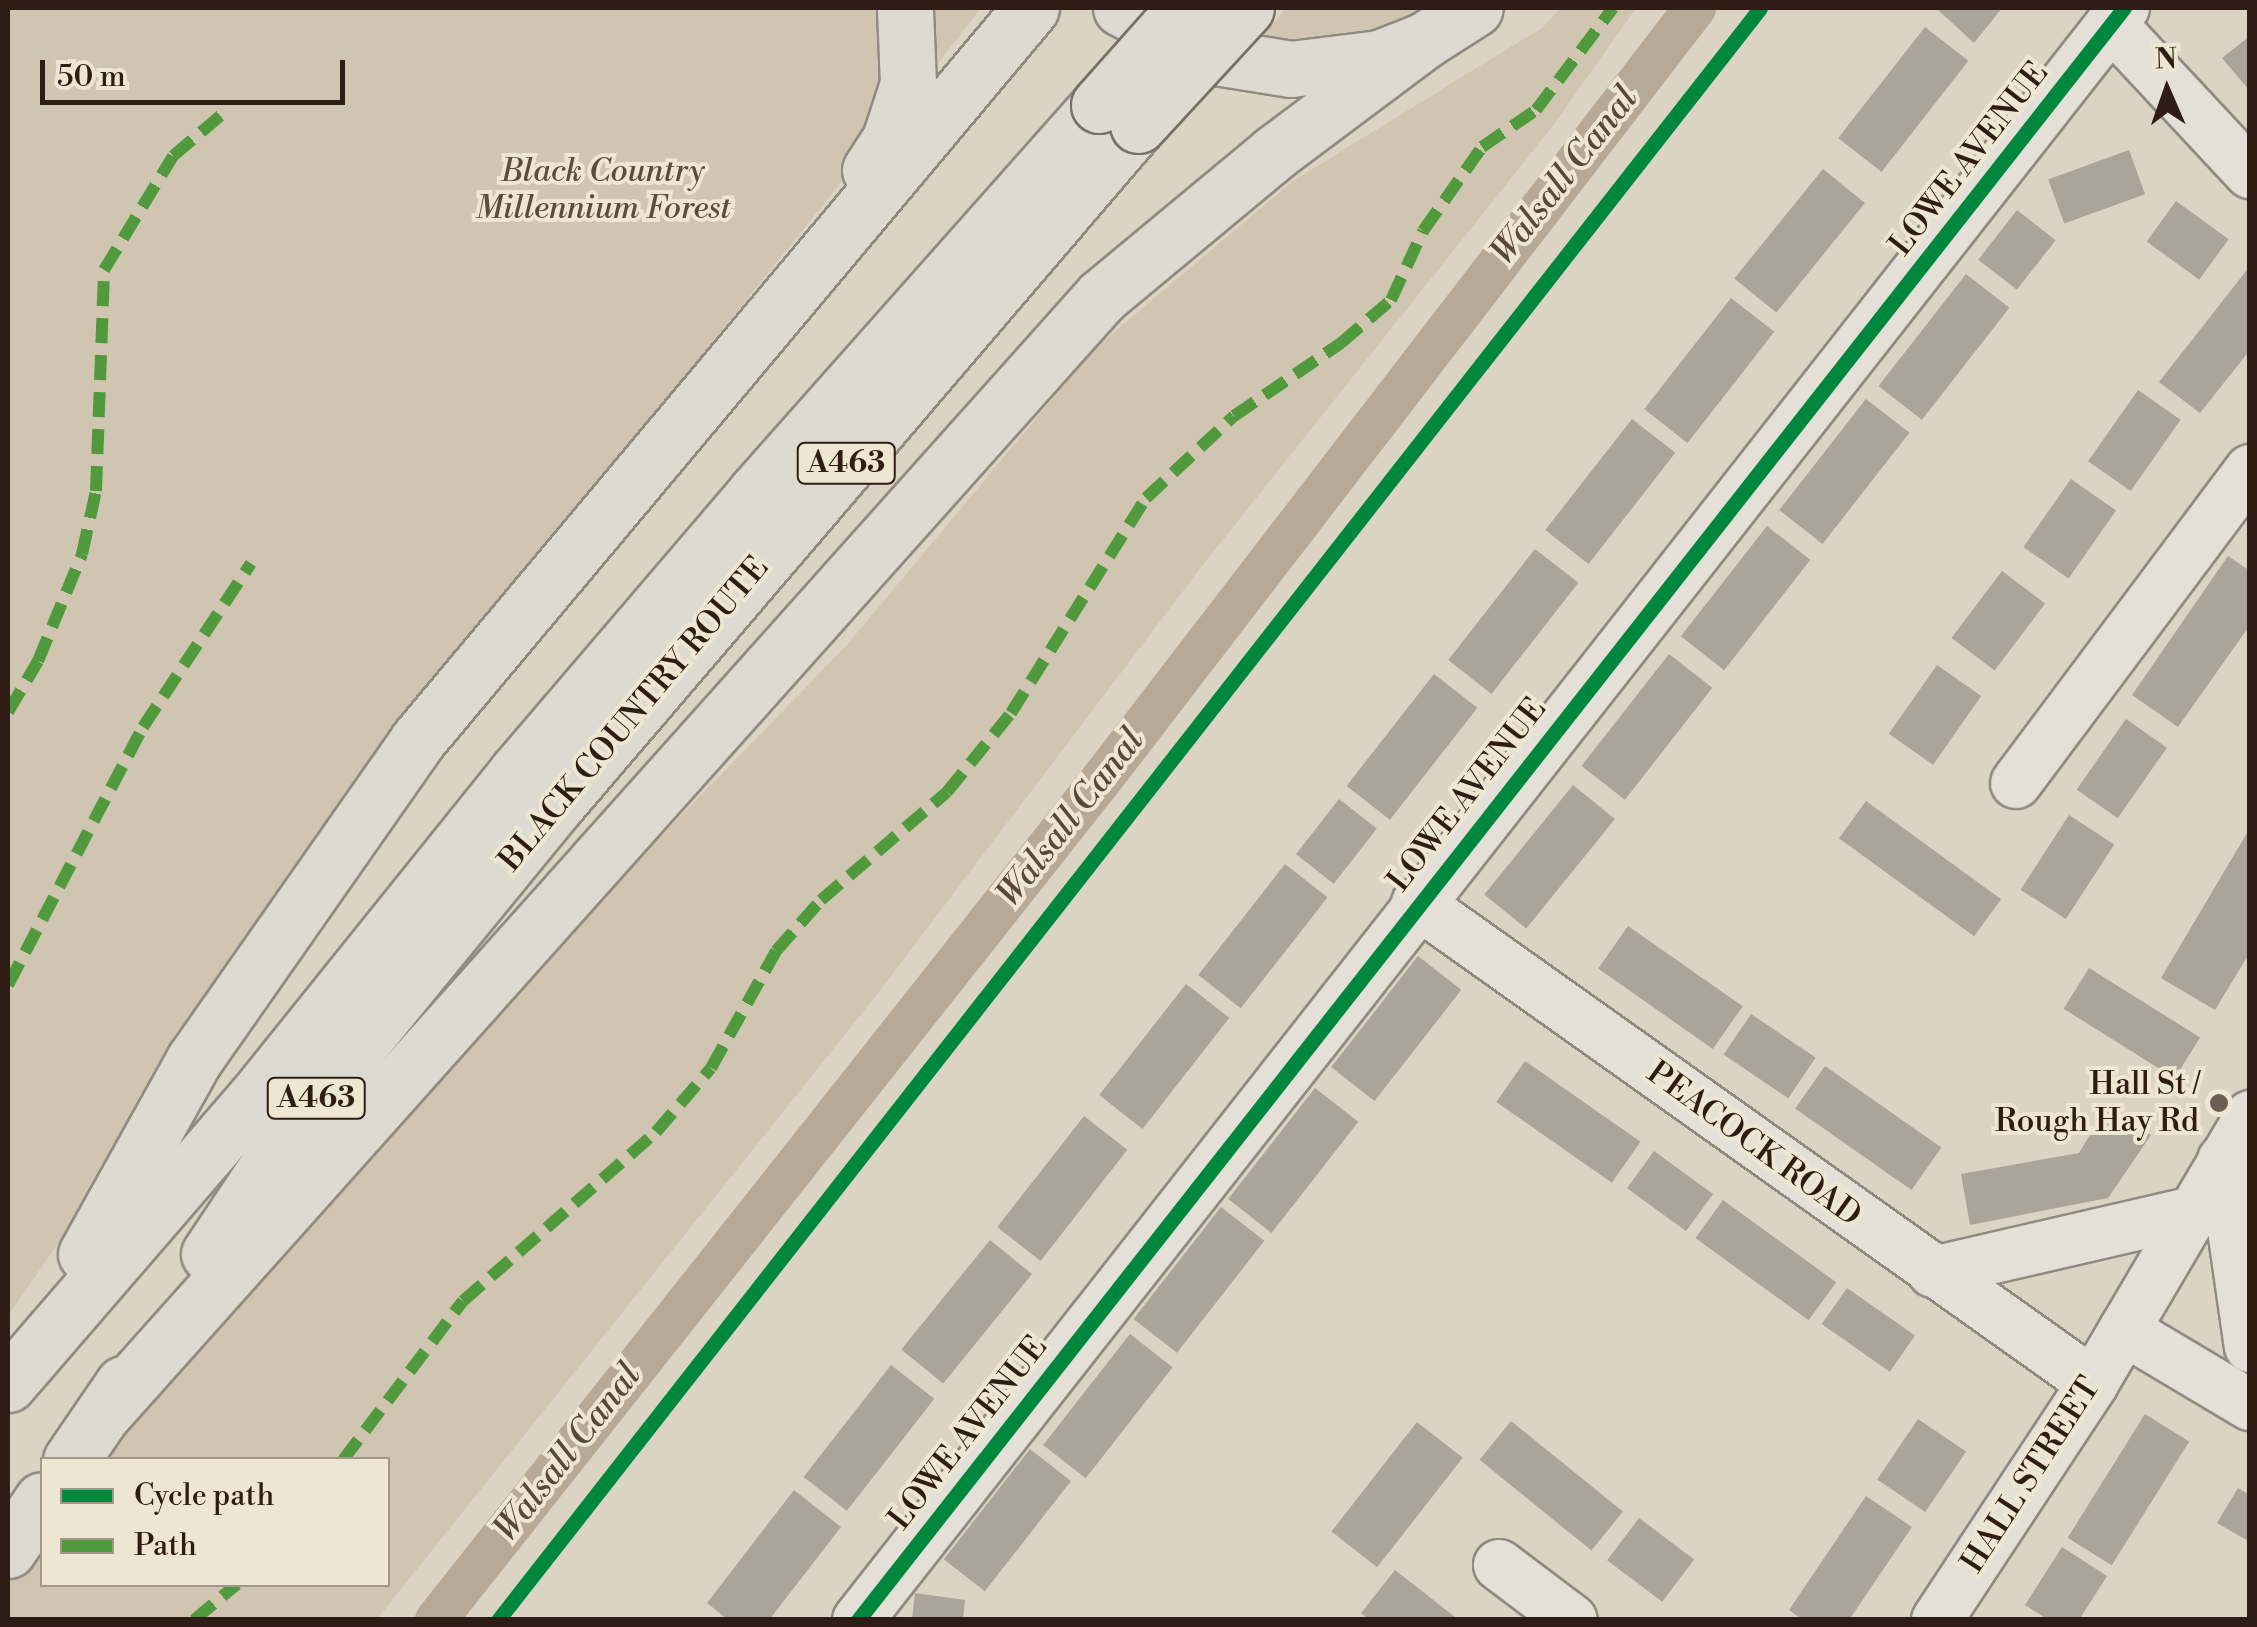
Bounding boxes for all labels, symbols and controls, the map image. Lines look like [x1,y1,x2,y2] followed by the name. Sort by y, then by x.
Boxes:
[45,40,350,102] scale bar
[2117,40,2217,140] north arrow
[2154,42,2178,77] text: N
[1882,55,2056,263] street label: LOWE AVENUE
[57,58,126,96] text: 50 m
[1483,79,1647,273] water label: Walsall Canal
[475,153,731,228] park label: Black Country Millennium Forest
[796,438,896,488] road number: A463
[491,549,777,879] street label: BLACK COUNTRY ROUTE
[1380,691,1554,899] street label: LOWE AVENUE
[989,721,1153,915] water label: Walsall Canal
[1639,1053,1869,1235] street label: PEACOCK ROAD
[1995,1066,2199,1141] place label: Hall St / Rough Hay Rd
[266,1073,366,1123] road number: A463
[2208,1092,2230,1114] marker: Hall St / Rough Hay Rd
[881,1329,1055,1537] street label: LOWE AVENUE
[486,1356,650,1550] water label: Walsall Canal
[1953,1370,2109,1580] street label: HALL STREET
[40,1457,390,1587] legend
[134,1477,274,1515] text: Cycle path
[134,1527,197,1565] text: Path

